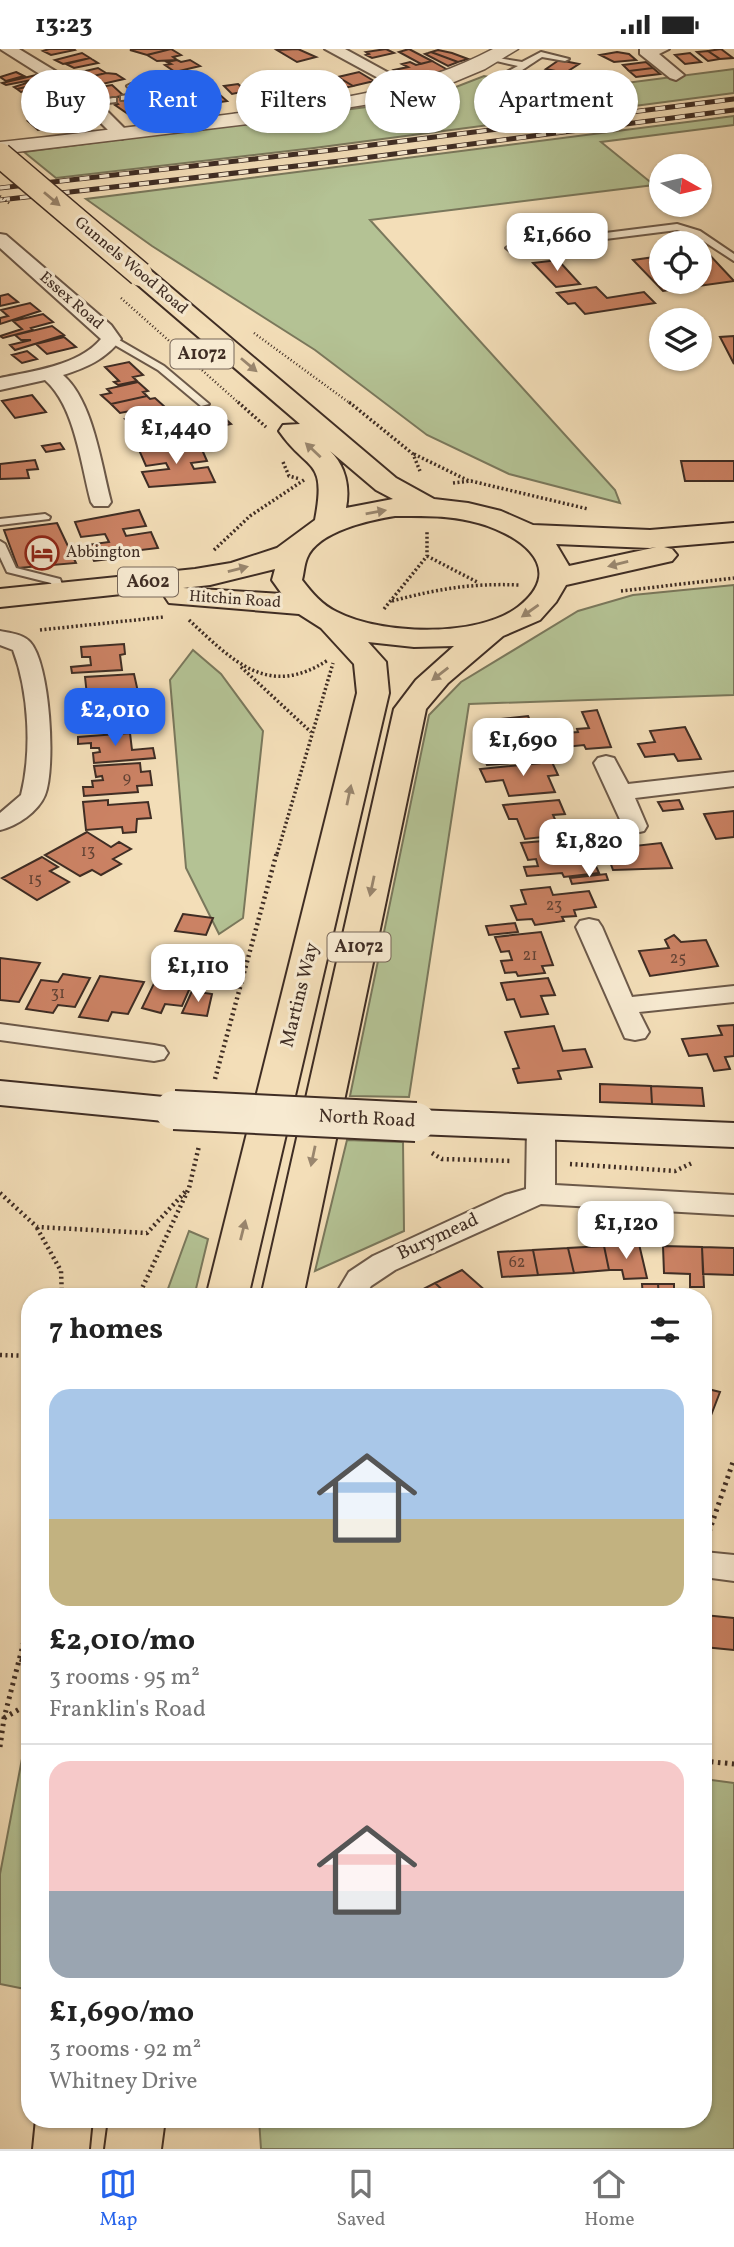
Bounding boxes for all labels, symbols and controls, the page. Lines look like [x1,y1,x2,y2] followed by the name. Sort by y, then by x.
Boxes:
[35,7,93,43] text: 13:23
[21,70,110,133] chip: Buy
[124,70,222,133] chip: Rent
[236,70,351,133] chip: Filters
[365,70,460,133] chip: New
[474,70,638,133] chip: Apartment
[649,154,712,217] north arrow
[649,154,712,371] map controls
[43,191,61,207] one-way arrow
[70,212,192,320] street label: Gunnels Wood Road
[500,213,614,273] pin: £1,660
[523,220,591,252] text: £1,660
[649,231,712,294] button: locate
[34,267,108,335] street label: Essex Road
[649,308,712,371] button: layers
[170,339,234,369] road number: A1072
[240,357,257,372] one-way arrow
[119,407,233,466] pin: £1,440
[141,413,211,445] text: £1,440
[305,442,322,458] one-way arrow
[365,506,387,517] one-way arrow
[23,534,61,572] hotel icon: Abbington
[66,542,141,564] place label: Abbington
[607,559,629,570] one-way arrow
[227,563,249,574] one-way arrow
[118,567,178,597] road number: A602
[188,586,282,614] street label: Hitchin Road
[521,604,539,618] one-way arrow
[432,667,450,682] one-way arrow
[58,689,172,748] pin: £2,010
[80,695,150,727] text: £2,010
[466,719,580,778] pin: £1,690
[489,725,557,757] text: £1,690
[123,768,131,790] house number: 9
[343,784,354,806] one-way arrow
[532,819,646,879] pin: £1,820
[555,826,623,858] text: £1,820
[81,841,95,863] house number: 13
[28,869,42,891] house number: 15
[366,875,377,897] one-way arrow
[546,895,562,917] house number: 23
[328,933,390,961] road number: A1072
[274,940,326,1050] street label: Martins Way
[141,944,255,1004] pin: £1,110
[523,945,537,967] house number: 21
[670,948,686,970] house number: 25
[167,951,229,983] text: £1,110
[51,983,65,1005] house number: 31
[318,1103,416,1135] street label: North Road
[307,1145,318,1167] one-way arrow
[569,1201,683,1261] pin: £1,120
[393,1207,483,1267] street label: Burymead
[594,1208,658,1240] text: £1,120
[238,1219,249,1241] one-way arrow
[509,1252,525,1274] house number: 62
[49,1309,163,1351] text: 7 homes
[646,1311,684,1349] icon: filters
[304,1435,430,1561] icon: home
[49,1620,195,1662] text: £2,010/mo
[49,1662,200,1694] text: 3 rooms · 95 m²
[49,1694,206,1726] text: Franklin's Road
[304,1807,430,1933] icon: home
[49,1992,194,2034] text: £1,690/mo
[49,2034,201,2066] text: 3 rooms · 92 m²
[49,2066,197,2098] text: Whitney Drive
[99,2165,138,2233] tab: Map
[336,2165,385,2233] tab: Saved
[584,2165,635,2233] tab: Home

